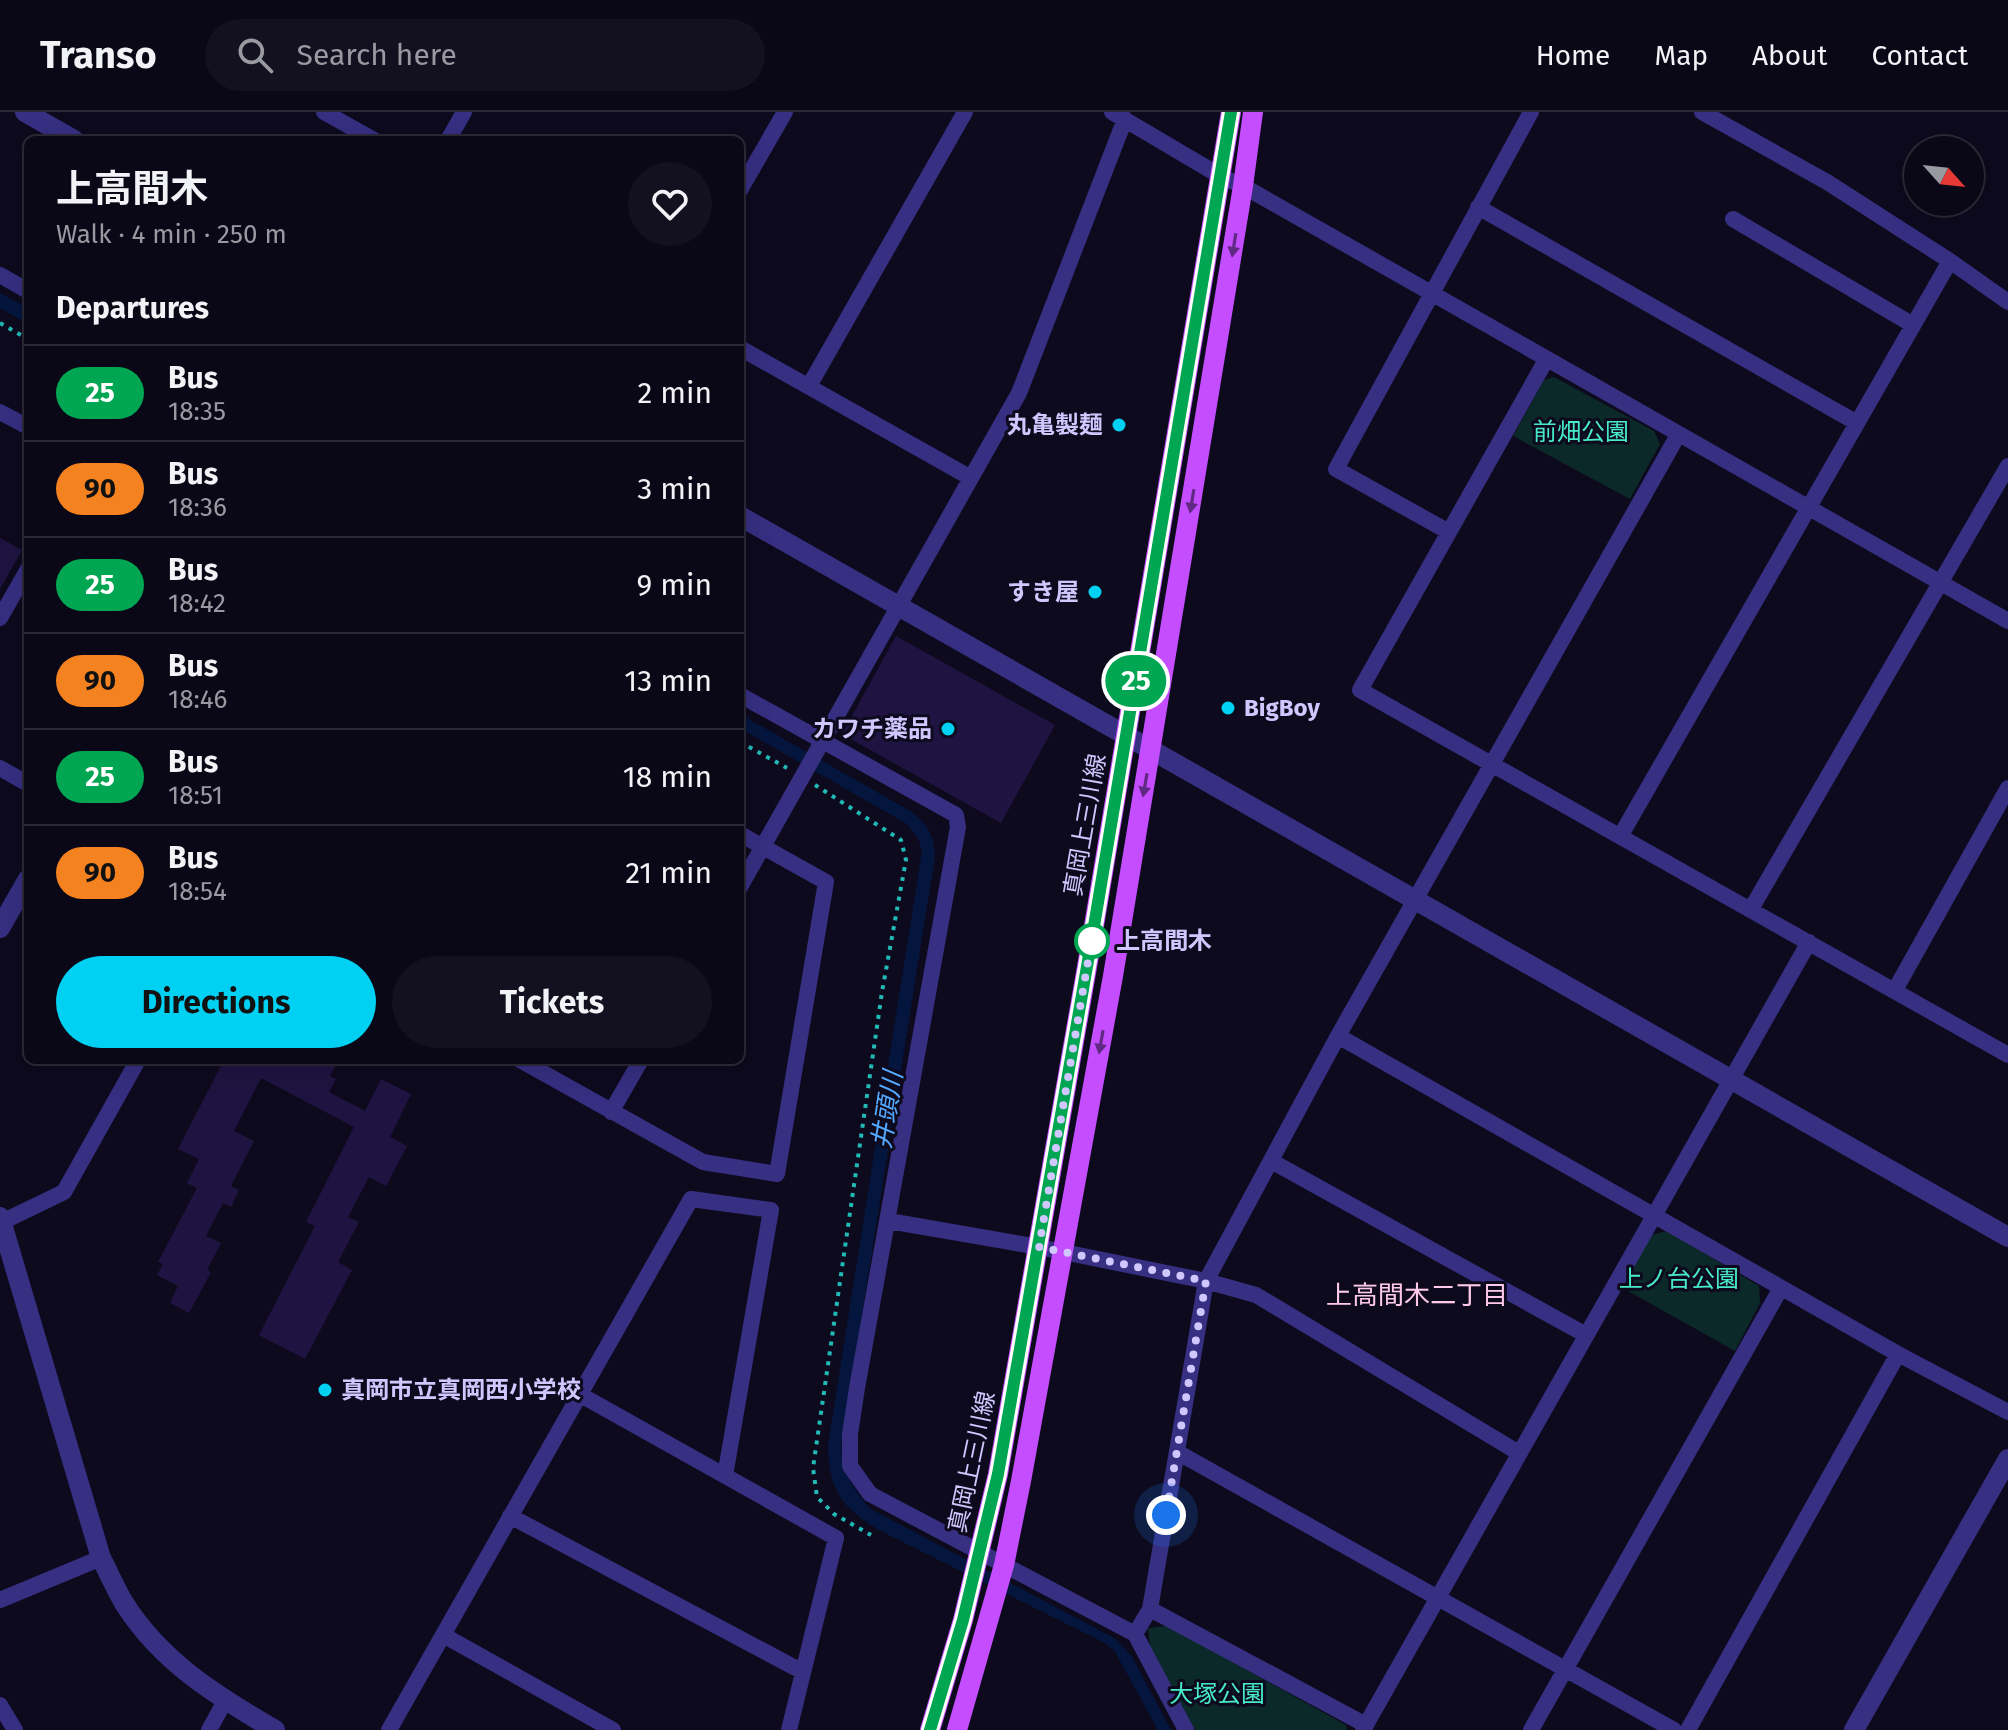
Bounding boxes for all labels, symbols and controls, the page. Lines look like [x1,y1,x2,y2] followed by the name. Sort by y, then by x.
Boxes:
[205,19,765,91] search box
[40,32,157,78] text: Transo
[233,33,277,77] icon: search
[297,37,457,73] text: Search here
[1536,39,1610,72] text: Home
[1654,39,1708,72] text: Map
[1752,39,1827,72] text: About
[1871,39,1968,72] text: Contact
[1904,136,1984,216] north arrow
[1904,136,1984,216] map controls
[628,162,712,246] button: heart
[56,166,208,212] text: 上高間木
[56,219,287,250] text: Walk · 4 min · 250 m
[1227,232,1240,257] one-way arrow
[56,290,209,326] text: Departures
[168,360,218,396] text: Bus
[637,375,712,411] text: 2 min
[85,376,115,409] text: 25
[168,396,226,427] text: 18:35
[1007,411,1103,439] place label: 丸亀製麺
[1110,416,1128,434] marker: 丸亀製麺
[1533,418,1629,446] park label: 前畑公園
[168,456,218,492] text: Bus
[637,471,712,507] text: 3 min
[84,472,116,505] text: 90
[1185,489,1198,514] one-way arrow
[168,492,227,523] text: 18:36
[168,552,218,588] text: Bus
[637,567,712,603] text: 9 min
[85,568,115,601] text: 25
[1007,578,1079,606] place label: すき屋
[1086,583,1104,601] marker: すき屋
[168,588,226,619] text: 18:42
[168,648,218,684] text: Bus
[1100,655,1172,707] line badge: 25
[624,663,712,699] text: 13 min
[84,664,116,697] text: 90
[1121,664,1151,697] text: 25
[168,684,227,715] text: 18:46
[1244,694,1320,722] place label: BigBoy
[1219,699,1237,717] marker: BigBoy
[812,715,932,743] place label: カワチ薬品
[939,720,957,738] marker: カワチ薬品
[168,744,218,780] text: Bus
[1059,752,1111,898] street label: 真岡上三川線
[623,759,712,795] text: 18 min
[85,760,115,793] text: 25
[1138,773,1151,798] one-way arrow
[168,780,223,811] text: 18:51
[168,840,218,876] text: Bus
[625,855,712,891] text: 21 min
[84,856,116,889] text: 90
[168,876,227,907] text: 18:54
[1075,924,1109,958] marker: 上高間木
[1116,927,1212,955] place label: 上高間木
[56,956,376,1048] button: Directions
[392,956,712,1048] button: Tickets
[1095,1029,1107,1054] one-way arrow
[866,1066,909,1151] water label: 井頭川
[1619,1265,1739,1293] park label: 上ノ台公園
[1326,1280,1508,1311] district label: 上高間木二丁目
[341,1376,581,1404] place label: 真岡市立真岡西小学校
[316,1381,334,1399] marker: 真岡市立真岡西小学校
[943,1389,1001,1535] street label: 真岡上三川線
[1146,1495,1186,1535] your location
[1169,1680,1265,1708] park label: 大塚公園

